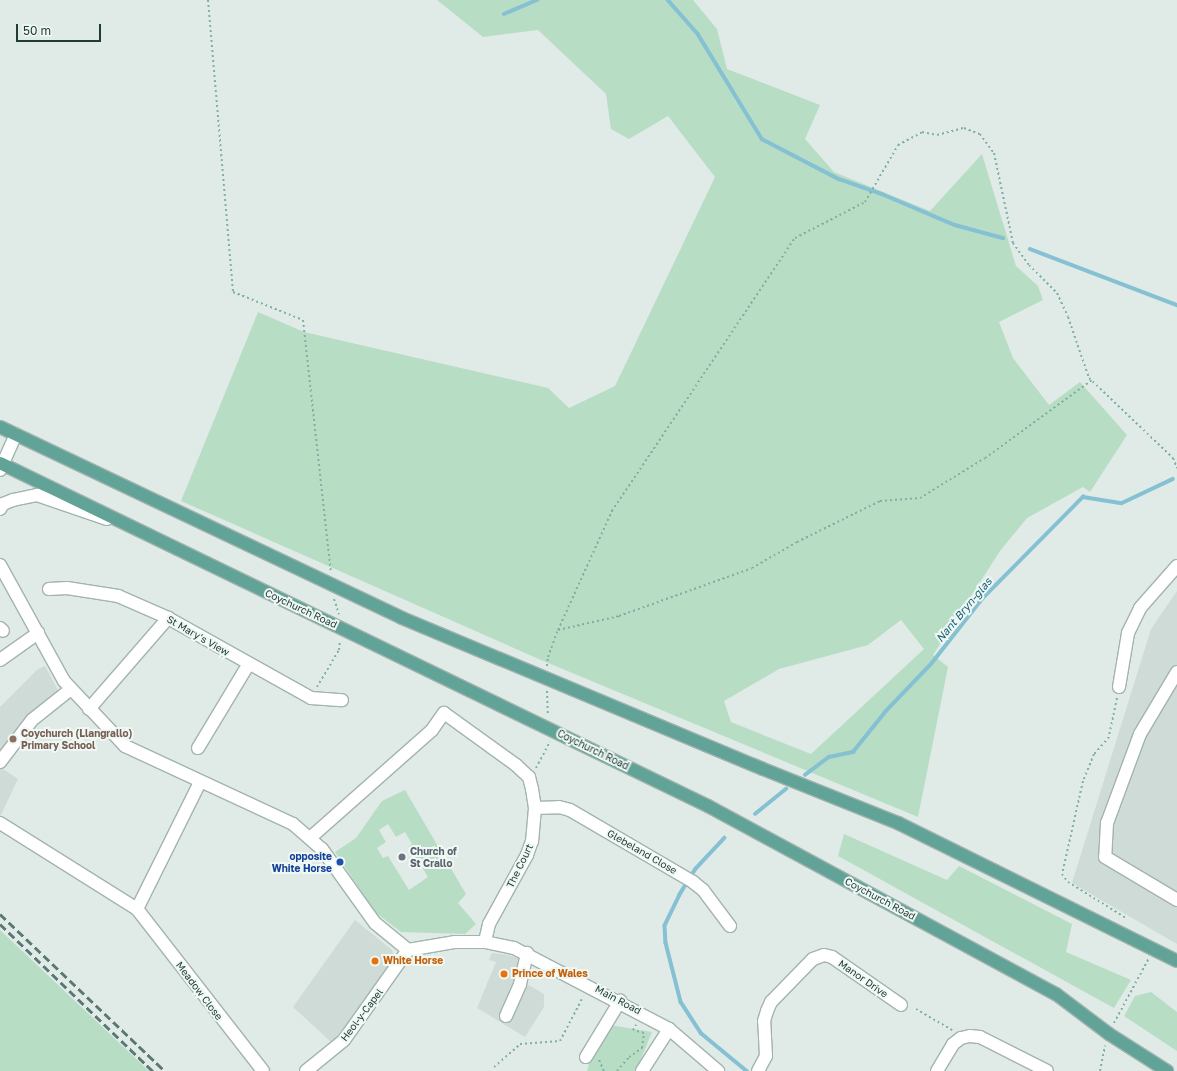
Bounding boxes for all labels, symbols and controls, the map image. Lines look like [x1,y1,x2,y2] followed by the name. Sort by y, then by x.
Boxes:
[18,16,103,42] scale bar
[23,23,51,38] text: 50 m
[933,575,995,645] water label: Nant Bryn-glas
[263,587,339,631] street label: Coychurch Road
[165,613,231,659] street label: St Mary's View
[21,727,132,750] place label: Coychurch (Llangrallo) Primary School
[555,727,631,773] street label: Coychurch Road
[8,734,18,744] marker: Coychurch (Llangrallo) Primary School
[605,827,679,877] street label: Glebeland Close
[504,842,536,890] street label: The Court
[410,845,457,868] place label: Church of St Crallo
[272,850,332,874] place label: opposite White Horse
[397,852,407,862] marker: Church of St Crallo
[335,857,345,867] marker: opposite White Horse
[843,875,917,923] street label: Coychurch Road
[383,955,443,967] place label: White Horse
[370,956,380,966] marker: White Horse
[836,958,890,1000] street label: Manor Drive
[173,960,225,1022] street label: Meadow Close
[512,968,588,980] place label: Prince of Wales
[499,969,509,979] marker: Prince of Wales
[593,983,643,1017] street label: Main Road
[338,986,386,1044] street label: Heol-y-Capel

